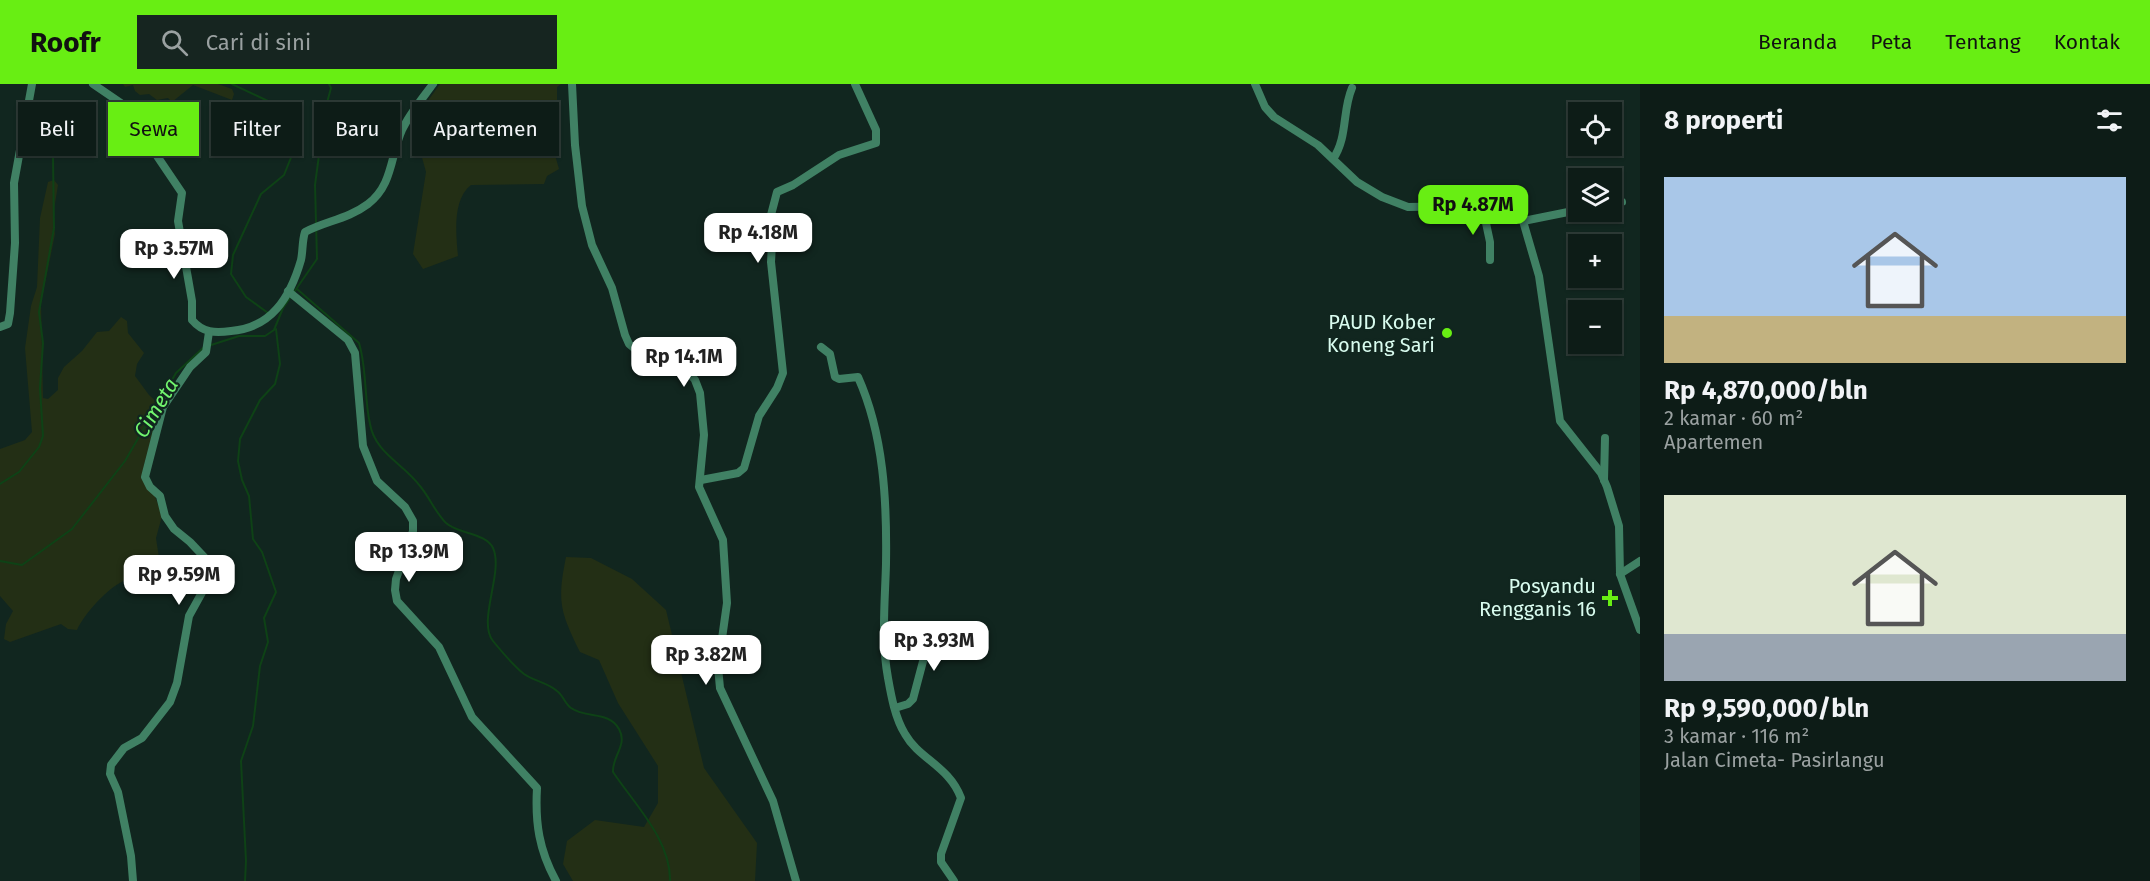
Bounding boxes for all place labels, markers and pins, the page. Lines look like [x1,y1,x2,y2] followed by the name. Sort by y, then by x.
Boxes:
[1411,185,1535,236] pin: Rp 4.87M
[696,213,820,264] pin: Rp 4.18M
[112,229,236,280] pin: Rp 3.57M
[1327,310,1435,357] place label: PAUD Kober Koneng Sari
[1440,326,1454,340] marker: PAUD Kober Koneng Sari
[622,337,746,388] pin: Rp 14.1M
[347,532,471,583] pin: Rp 13.9M
[117,555,241,606] pin: Rp 9.59M
[1479,574,1596,621] place label: Posyandu Rengganis 16
[1601,589,1619,607] marker: Posyandu Rengganis 16
[872,621,996,672] pin: Rp 3.93M
[644,635,768,686] pin: Rp 3.82M

